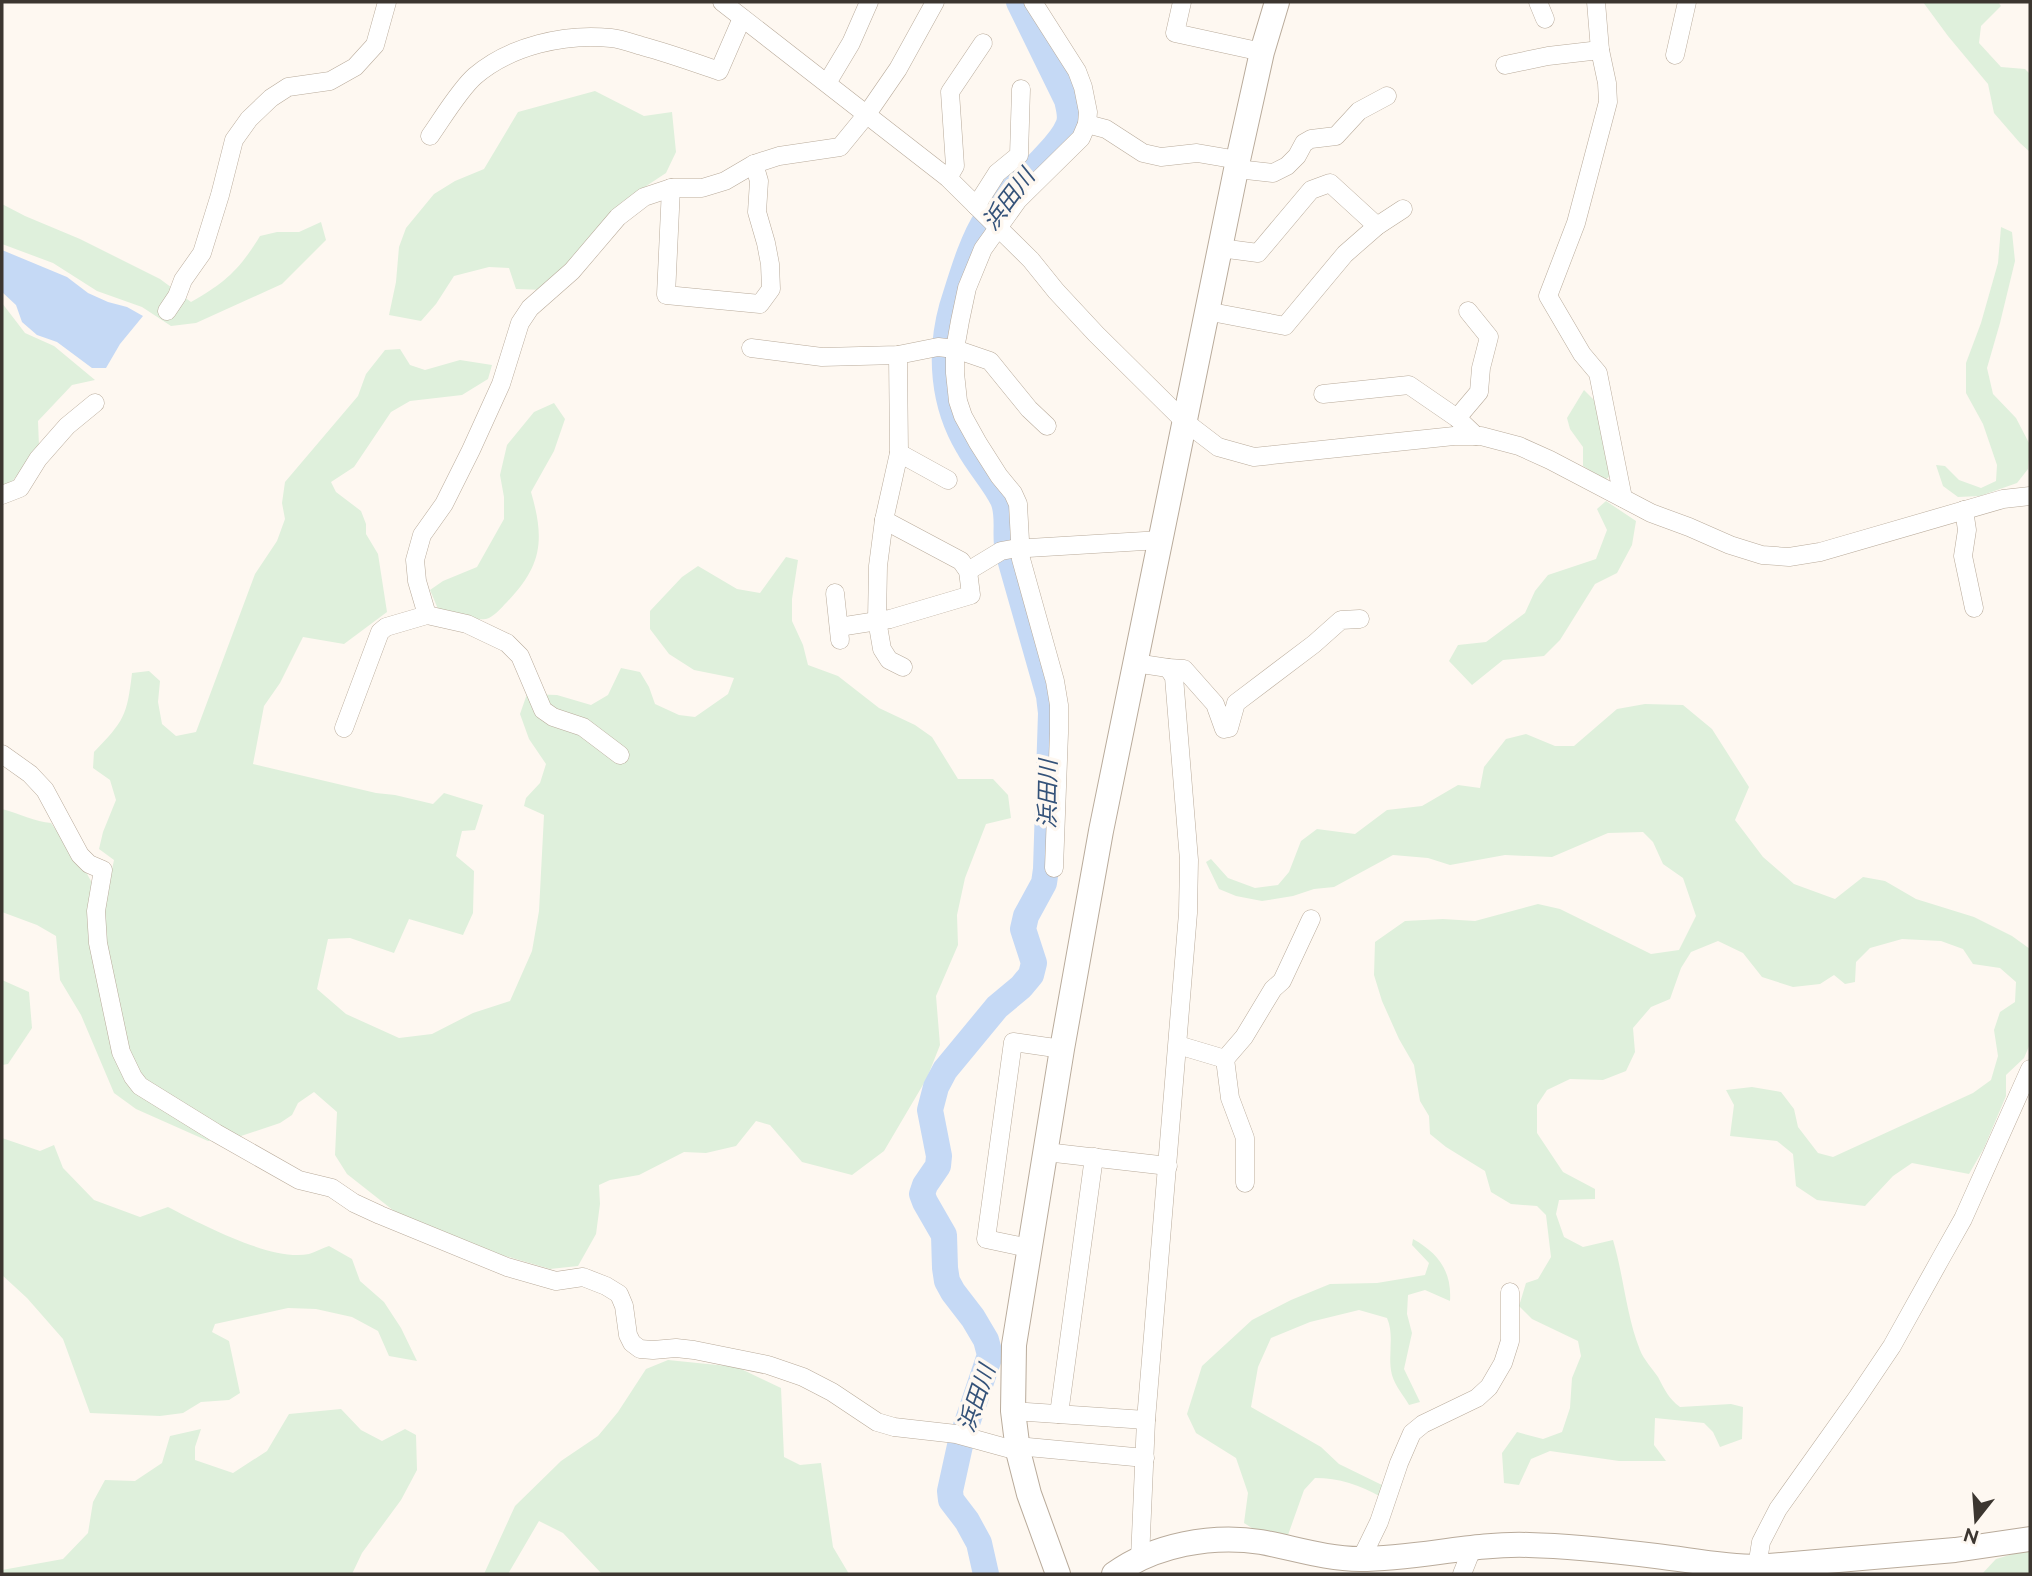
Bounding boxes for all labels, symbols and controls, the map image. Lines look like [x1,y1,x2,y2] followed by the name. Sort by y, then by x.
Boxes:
[976,161,1041,235] water label: 浜田川
[1033,756,1061,829] water label: 浜田川
[952,1358,1001,1435] water label: 浜田川
[1941,1485,2011,1555] north arrow
[1961,1524,1981,1549] text: N

